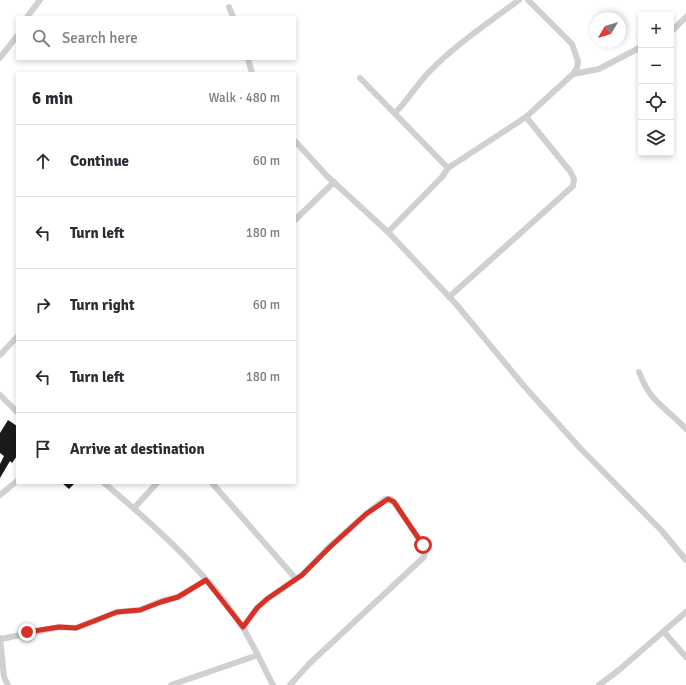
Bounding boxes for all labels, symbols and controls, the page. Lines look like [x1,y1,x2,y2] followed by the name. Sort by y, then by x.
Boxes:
[590,12,626,48] north arrow
[638,12,674,156] map controls
[638,12,674,48] button: +
[16,16,296,60] search box
[30,27,52,49] icon: search
[62,29,138,47] text: Search here
[638,48,674,84] button: −
[638,84,674,120] button: locate
[32,88,73,109] text: 6 min
[209,90,280,106] text: Walk · 480 m
[638,120,674,156] button: layers
[32,150,54,172] icon: ahead
[70,152,129,170] text: Continue
[253,153,280,169] text: 60 m
[32,222,54,244] icon: left
[70,224,124,242] text: Turn left
[246,225,280,241] text: 180 m
[32,294,54,316] icon: right
[70,296,135,314] text: Turn right
[253,297,280,313] text: 60 m
[32,366,54,388] icon: left
[70,368,124,386] text: Turn left
[246,369,280,385] text: 180 m
[32,438,54,460] icon: arrive
[70,440,205,458] text: Arrive at destination
[414,536,432,554] route start
[18,623,36,641] route end

